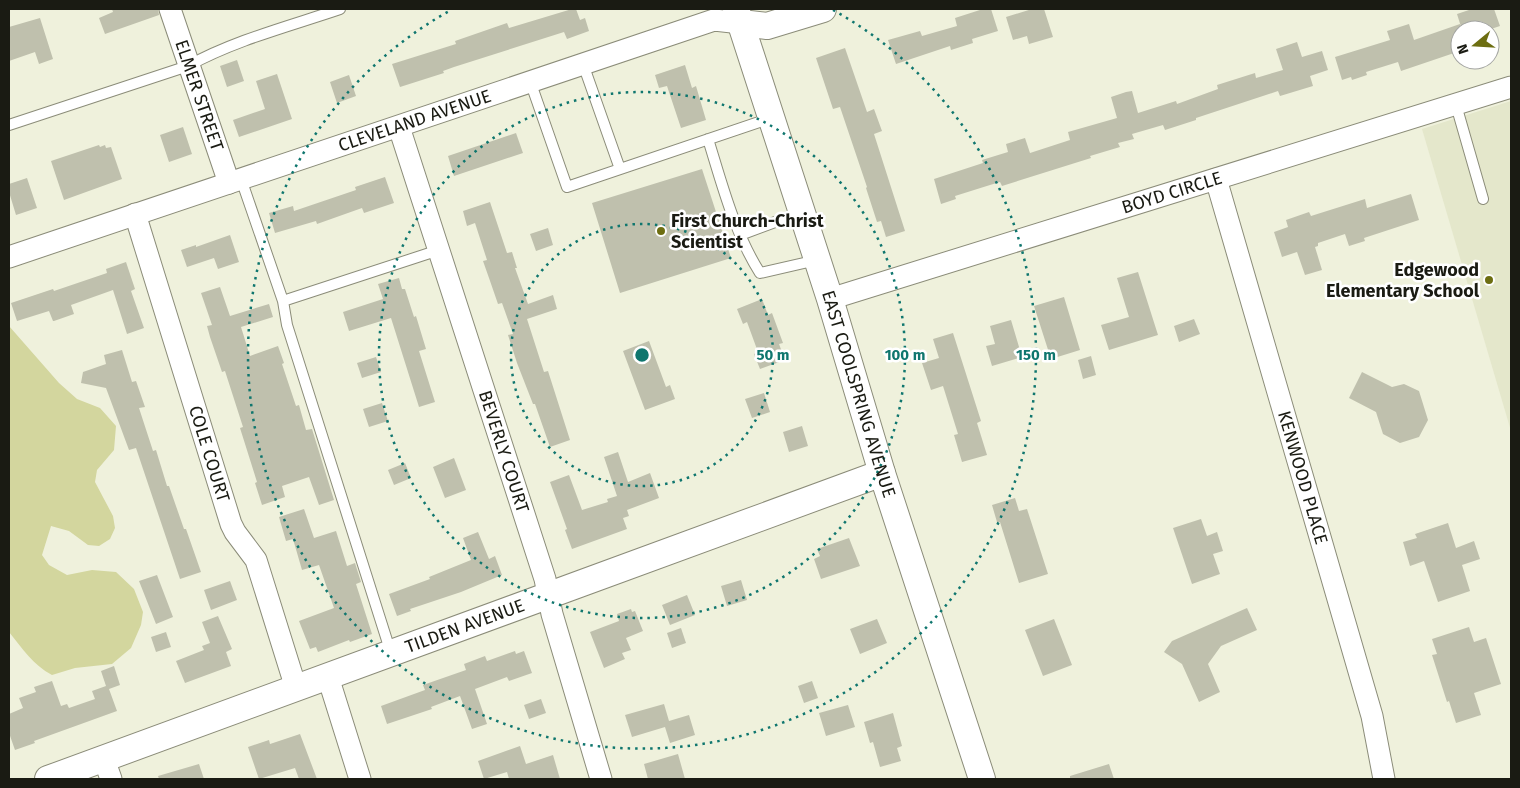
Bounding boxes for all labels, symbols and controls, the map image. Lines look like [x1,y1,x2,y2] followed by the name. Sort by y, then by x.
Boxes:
[1450,20,1500,70] north arrow
[170,37,228,154] street label: ELMER STREET
[1454,42,1473,56] text: N
[335,85,494,157] street label: CLEVELAND AVENUE
[1119,167,1225,219] street label: BOYD CIRCLE
[671,210,825,253] place label: First Church-Christ Scientist
[655,225,667,237] marker: First Church-Christ Scientist
[1326,259,1480,302] place label: Edgewood Elementary School
[1483,274,1495,286] marker: Edgewood Elementary School
[817,287,900,500] street label: EAST COOLSPRING AVENUE
[633,346,651,364] centre of rings
[756,346,790,364] text: 50 m
[885,346,925,364] text: 100 m
[1016,346,1056,364] text: 150 m
[474,388,534,516] street label: BEVERLY COURT
[184,403,235,505] street label: COLE COURT
[1273,408,1333,547] street label: KENWOOD PLACE
[402,594,528,658] street label: TILDEN AVENUE

